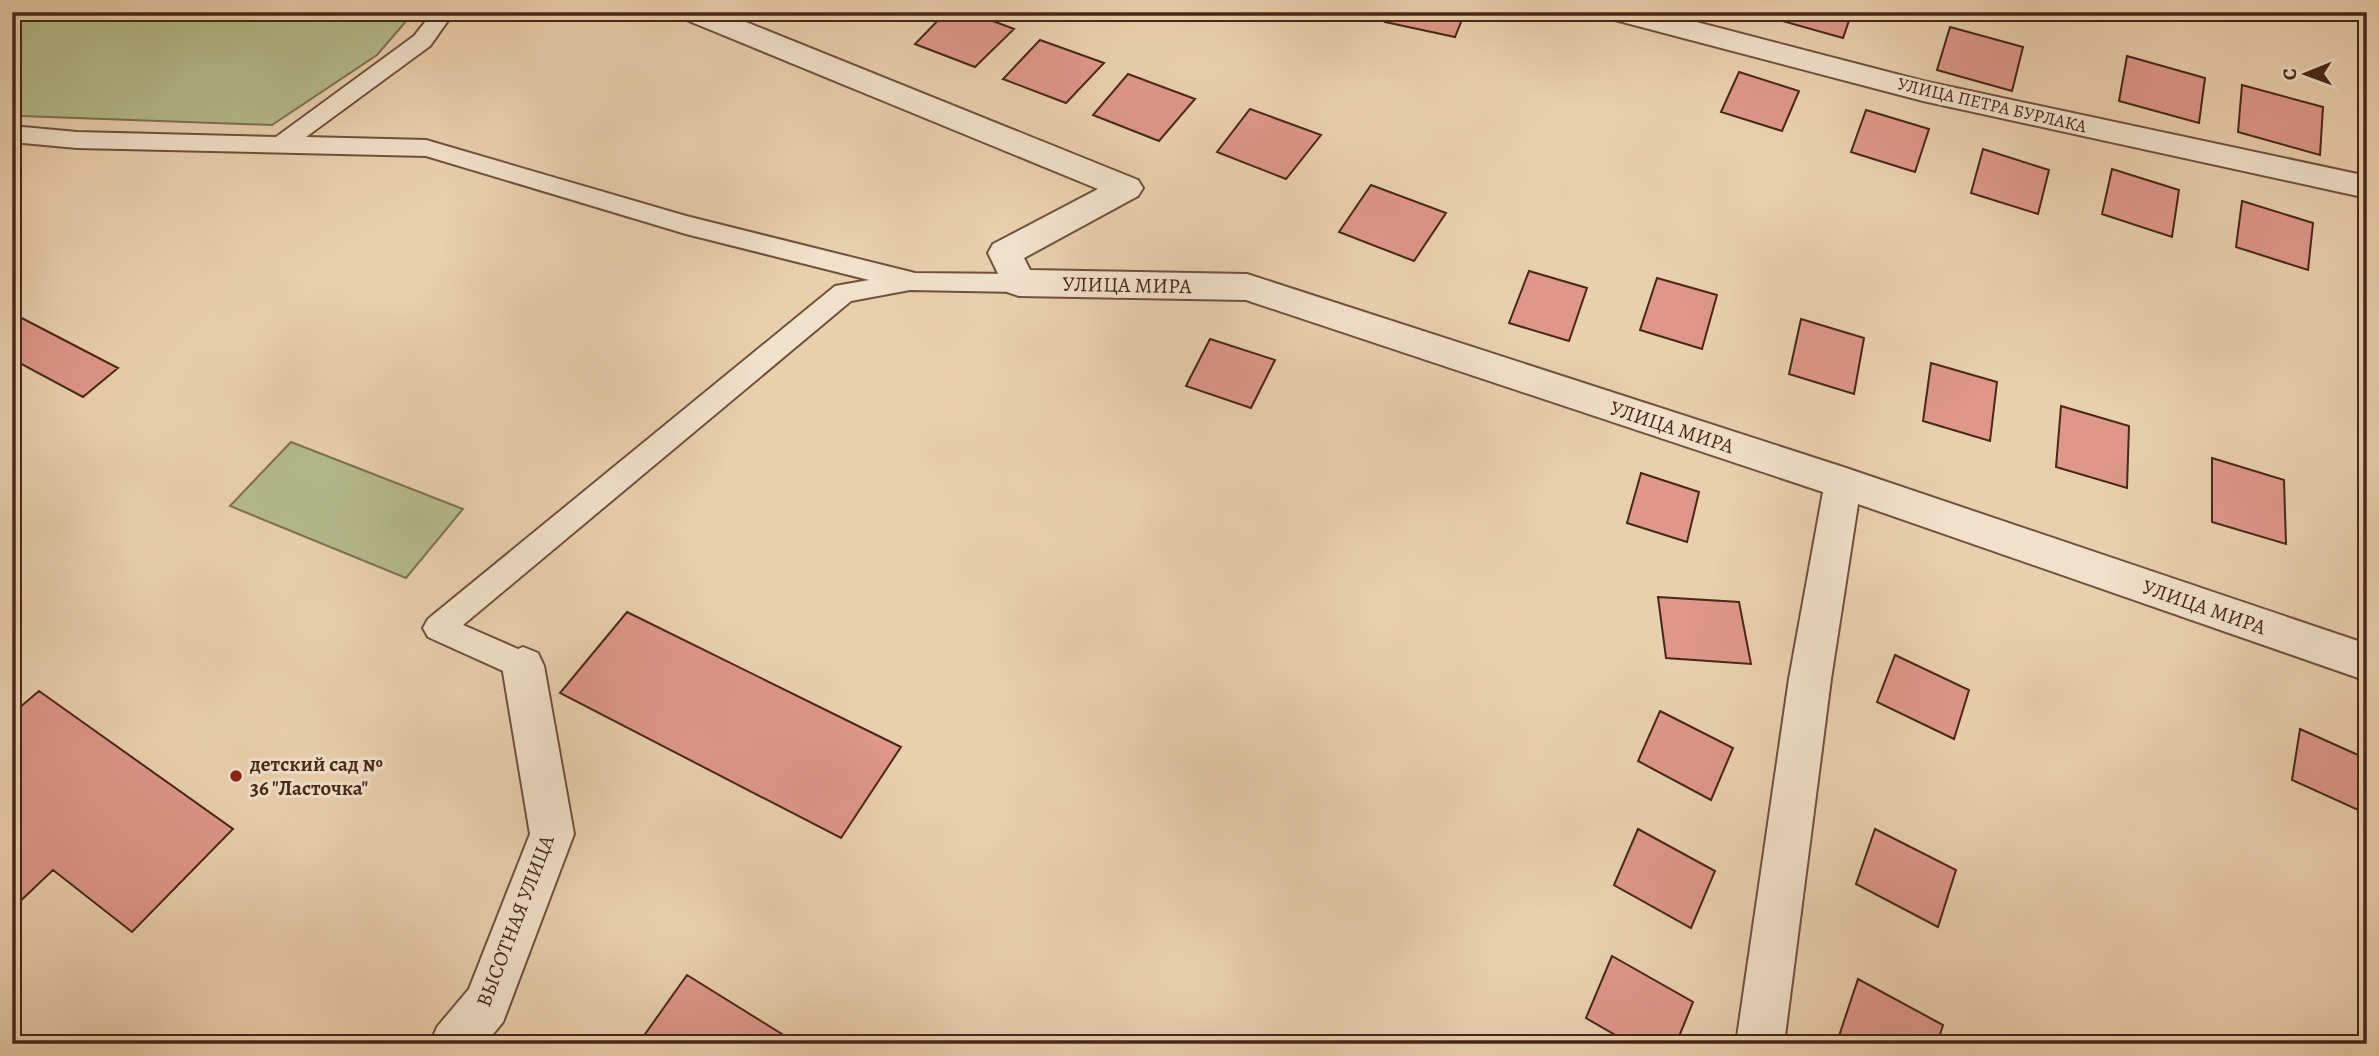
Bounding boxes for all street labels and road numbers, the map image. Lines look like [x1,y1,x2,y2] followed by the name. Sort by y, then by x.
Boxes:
[1895,72,2089,139] street label: УЛИЦА ПЕТРА БУРЛАКА
[1062,270,1192,300] street label: УЛИЦА МИРА
[1606,394,1738,460] street label: УЛИЦА МИРА
[2138,573,2270,641] street label: УЛИЦА МИРА
[469,830,561,1011] street label: ВЫСОТНАЯ УЛИЦА

